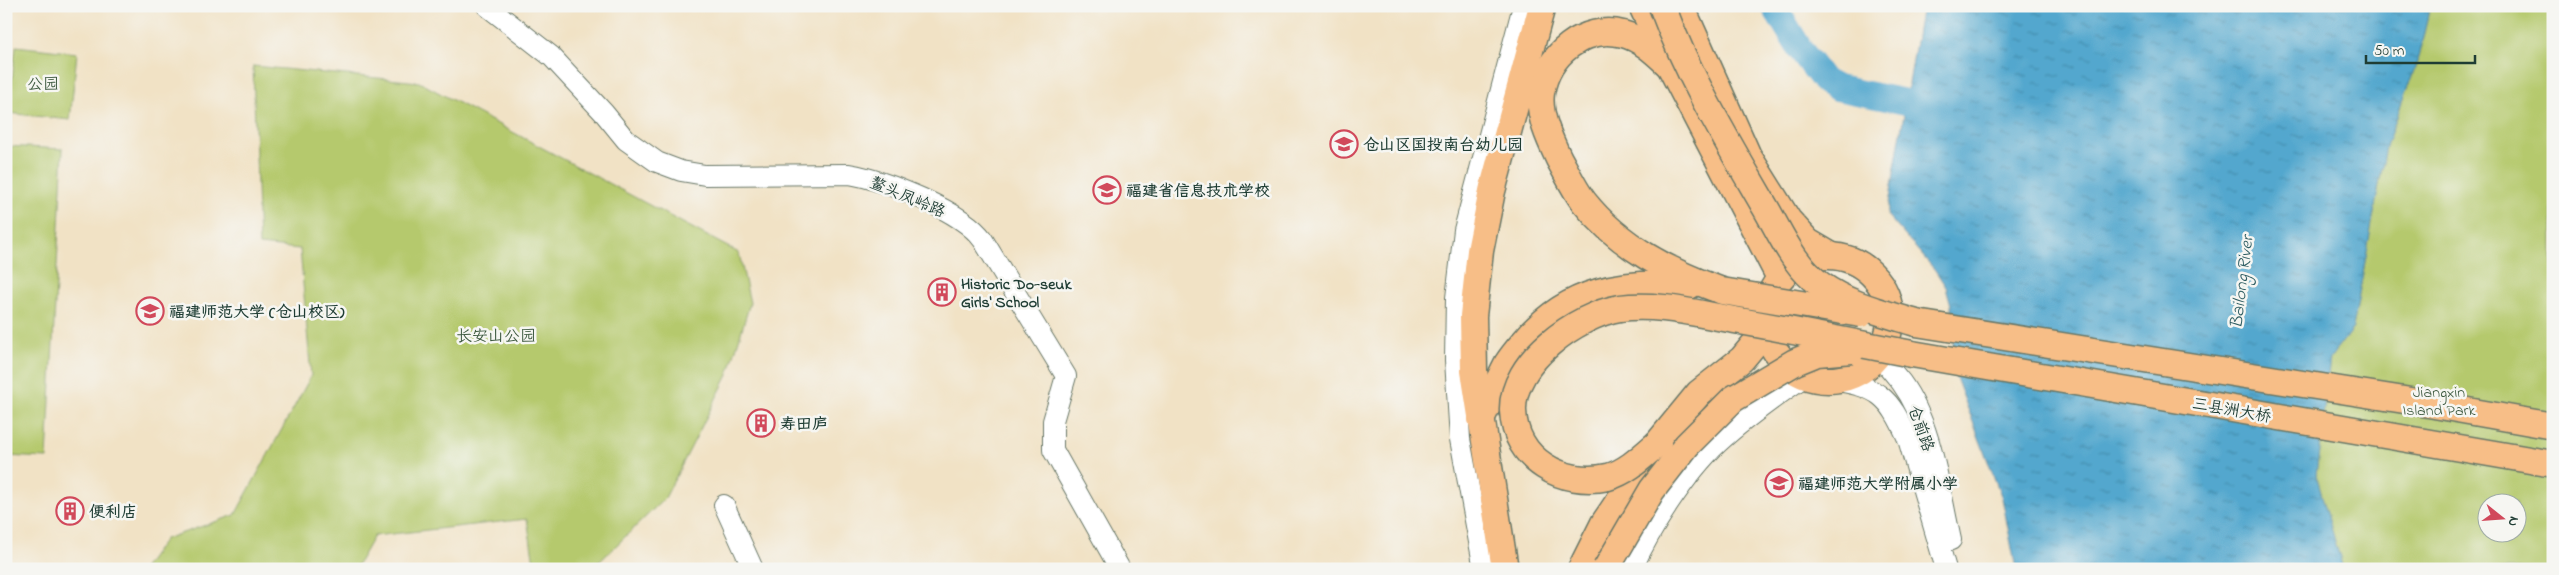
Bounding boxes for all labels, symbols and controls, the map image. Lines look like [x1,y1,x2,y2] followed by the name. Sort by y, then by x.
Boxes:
[2366,32,2475,64] scale bar
[2374,40,2405,62] text: 50 m
[27,73,59,97] park label: 公园
[1329,129,1359,159] school or university icon: 仓山区国投南台幼儿园
[1363,134,1523,158] place label: 仓山区国投南台幼儿园
[866,171,949,225] street label: 鳌头凤岭路
[1092,175,1122,205] school or university icon: 福建省信息技术学校
[1126,180,1270,204] place label: 福建省信息技术学校
[2224,232,2262,330] water label: Bailong River
[961,273,1072,315] place label: Historic Do-seuk Girls' School
[927,277,957,307] building icon: Historic Do-seuk Girls' School
[135,296,165,326] school or university icon: 福建师范大学 (仓山校区)
[169,301,345,325] place label: 福建师范大学 (仓山校区)
[456,325,536,349] park label: 长安山公园
[2402,381,2477,423] park label: Jiangxin Island Park
[2190,392,2273,430] street label: 三县洲大桥
[1901,402,1940,455] street label: 仓前路
[746,408,776,438] building icon: 寿田庐
[780,413,828,437] place label: 寿田庐
[1764,468,1794,498] school or university icon: 福建师范大学附属小学
[1798,473,1958,497] place label: 福建师范大学附属小学
[2476,492,2526,542] north arrow
[55,496,85,526] building icon: 便利店
[89,501,137,525] place label: 便利店
[2502,514,2524,529] text: N

